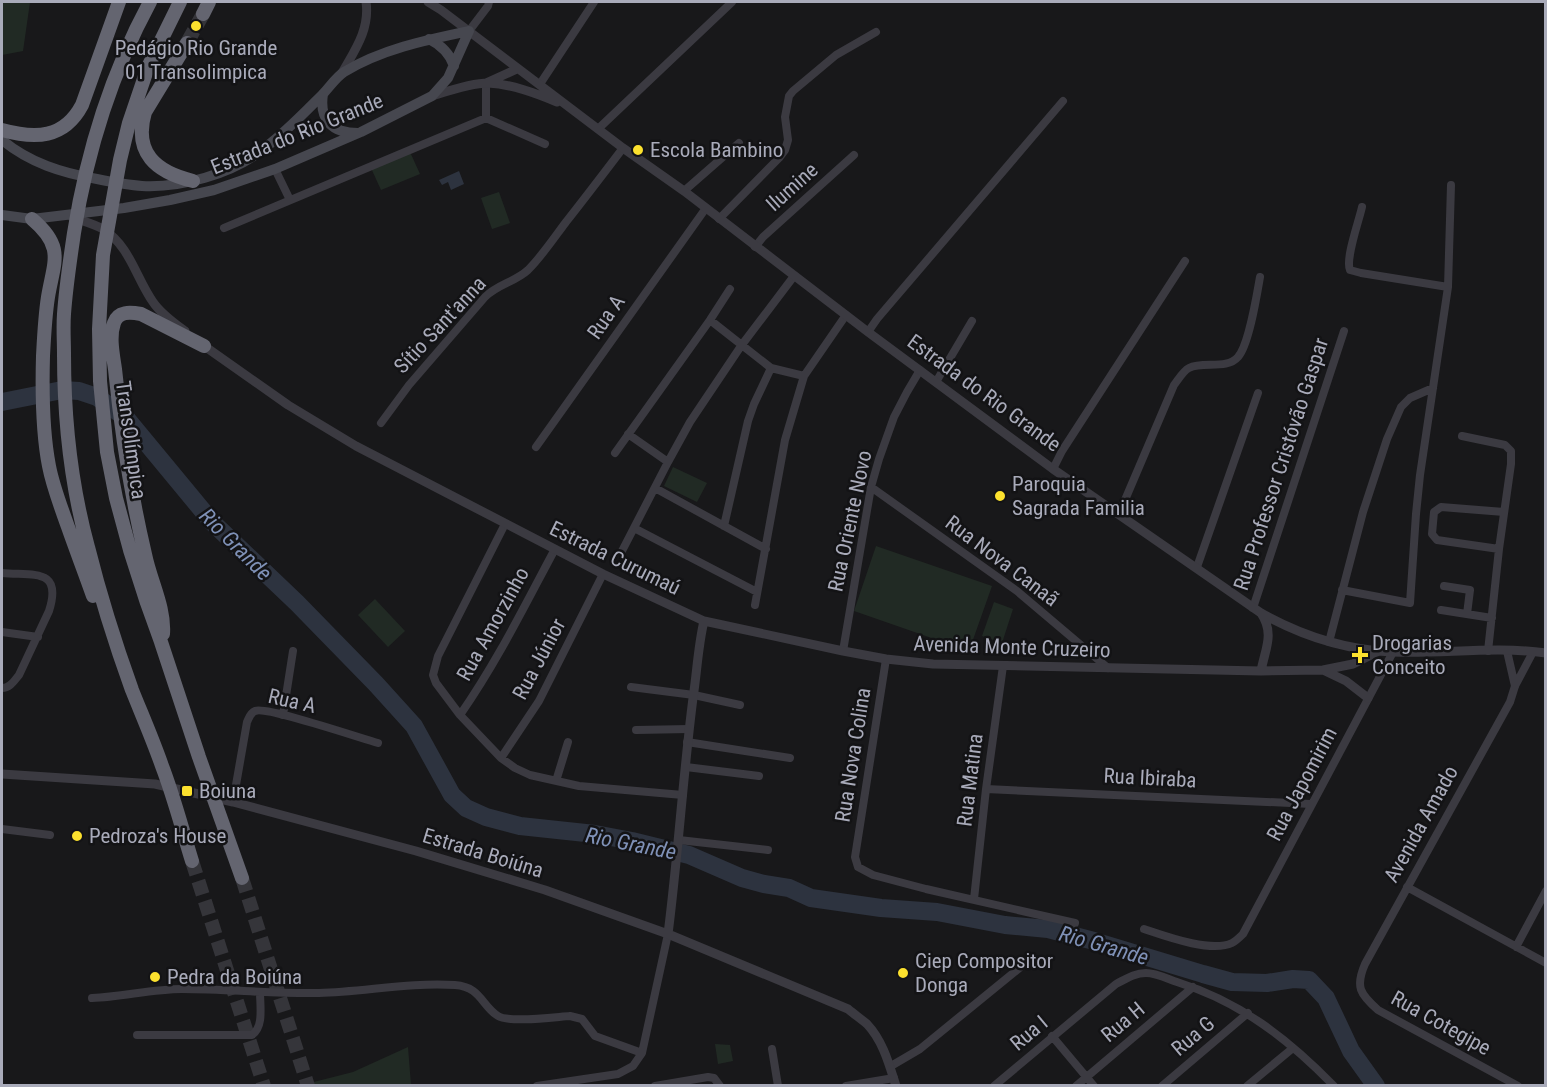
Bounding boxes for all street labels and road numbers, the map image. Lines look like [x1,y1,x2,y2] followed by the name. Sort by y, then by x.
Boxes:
[207,88,387,180] street label: Estrada do Rio Grande
[761,158,823,216] street label: Ilumine
[389,272,491,378] street label: Sítio Sant'anna
[582,290,630,344] street label: Rua A
[903,329,1065,457] street label: Estrada do Rio Grande
[1229,335,1333,593] street label: Rua Professor Cristóvão Gaspar
[111,379,151,501] street label: TransOlímpica
[823,448,877,594] street label: Rua Oriente Novo
[941,511,1063,611] street label: Rua Nova Canaã
[546,516,684,600] street label: Estrada Curumaú
[452,563,534,685] street label: Rua Amorzinho
[508,614,570,704] street label: Rua Júnior
[913,632,1111,662] street label: Avenida Monte Cruzeiro
[266,684,318,718] street label: Rua A
[831,686,875,824] street label: Rua Nova Colina
[1262,723,1342,845] street label: Rua Japomirim
[952,732,988,828] street label: Rua Matina
[1379,762,1463,886] street label: Avenida Amado
[1103,764,1197,792] street label: Rua Ibiraba
[420,823,546,883] street label: Estrada Boiúna
[1387,986,1495,1060] street label: Rua Cotegipe
[1096,997,1150,1047] street label: Rua H
[1005,1010,1053,1056] street label: Rua I
[1167,1011,1219,1061] street label: Rua G

